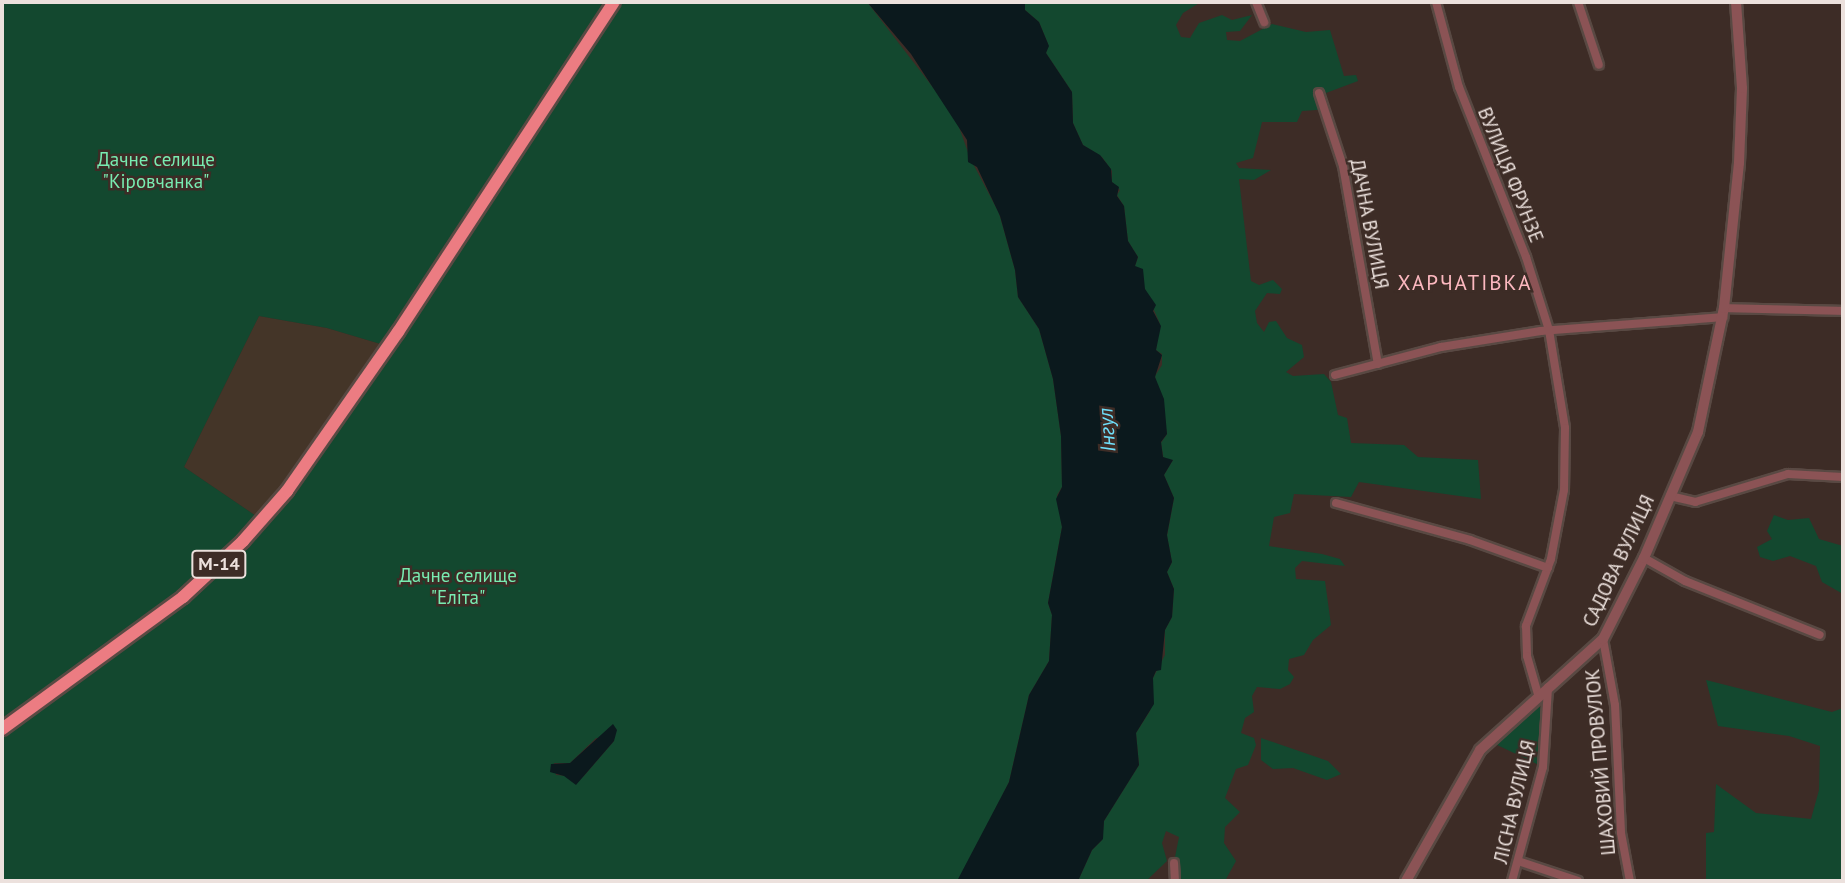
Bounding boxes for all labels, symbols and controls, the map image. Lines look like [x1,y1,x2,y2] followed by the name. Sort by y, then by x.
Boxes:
[1473,104,1547,246] street label: ВУЛИЦЯ ФРУНЗЕ
[97,149,215,193] park label: Дачне селище "Кіровчанка"
[1345,157,1393,291] street label: ДАЧНА ВУЛИЦЯ
[1399,270,1531,296] district label: ХАРЧАТІВКА
[1093,407,1121,453] water label: Інгул
[1578,491,1660,631] street label: САДОВА ВУЛИЦЯ
[191,550,247,578] road number: М-14
[399,565,517,609] park label: Дачне селище "Еліта"
[1581,668,1621,856] street label: ШАХОВИЙ ПРОВУЛОК
[1490,738,1540,866] street label: ЛІСНА ВУЛИЦЯ

